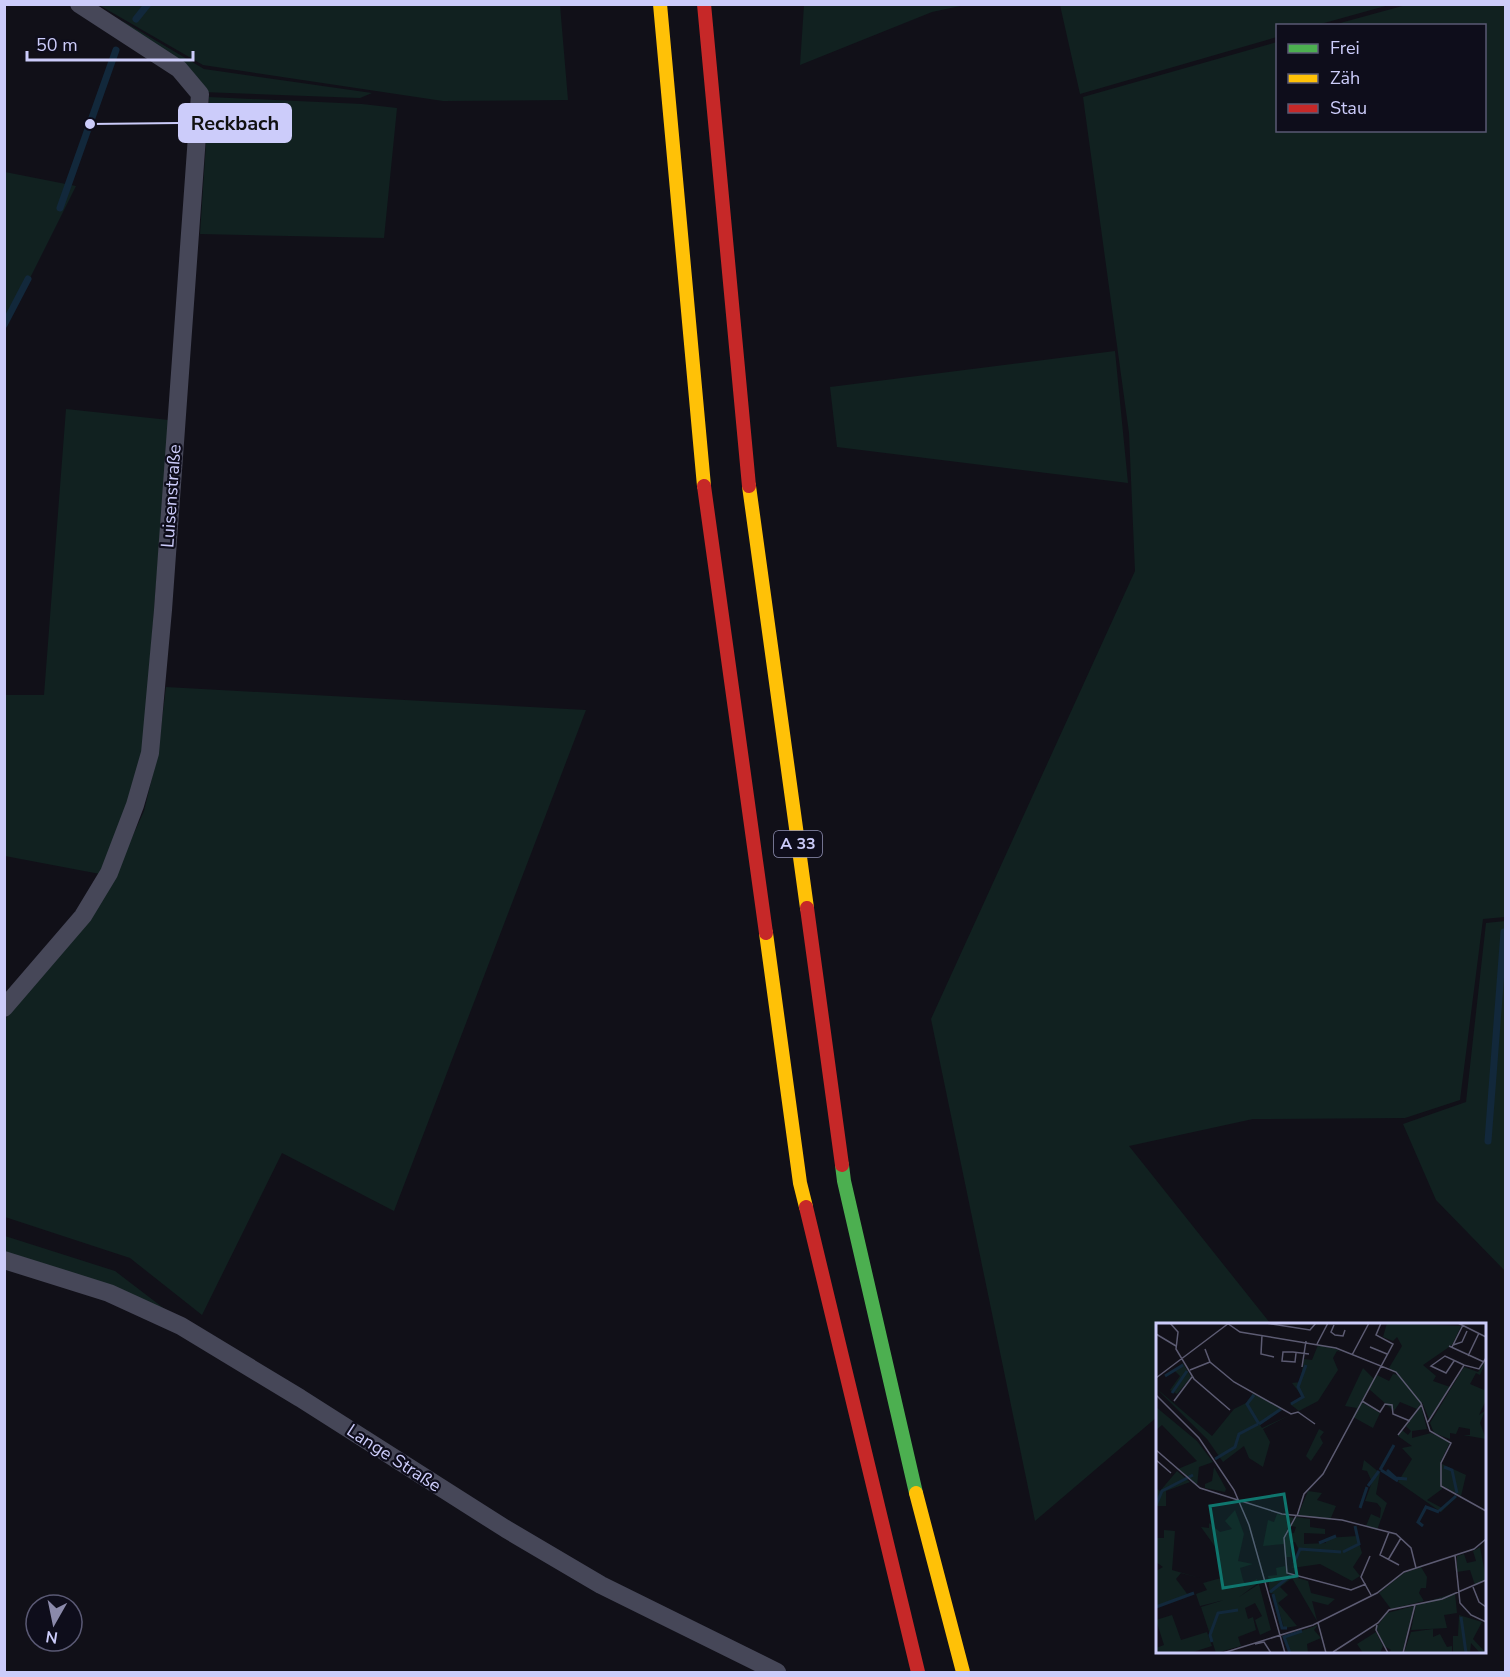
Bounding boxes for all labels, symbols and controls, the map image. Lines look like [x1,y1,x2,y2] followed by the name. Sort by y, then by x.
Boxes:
[27,24,194,62] scale bar
[1276,24,1486,132] legend
[36,33,78,57] text: 50 m
[1330,36,1360,60] text: Frei
[1330,66,1360,90] text: Zäh
[1330,96,1367,120] text: Stau
[179,104,291,142] callout: Reckbach
[191,110,279,137] text: Reckbach
[155,443,187,549] street label: Luisenstraße
[774,831,822,857] road number: A 33
[1156,1323,1486,1653] inset map
[342,1418,446,1498] street label: Lange Straße
[24,1593,84,1653] north arrow
[44,1625,59,1649] text: N

